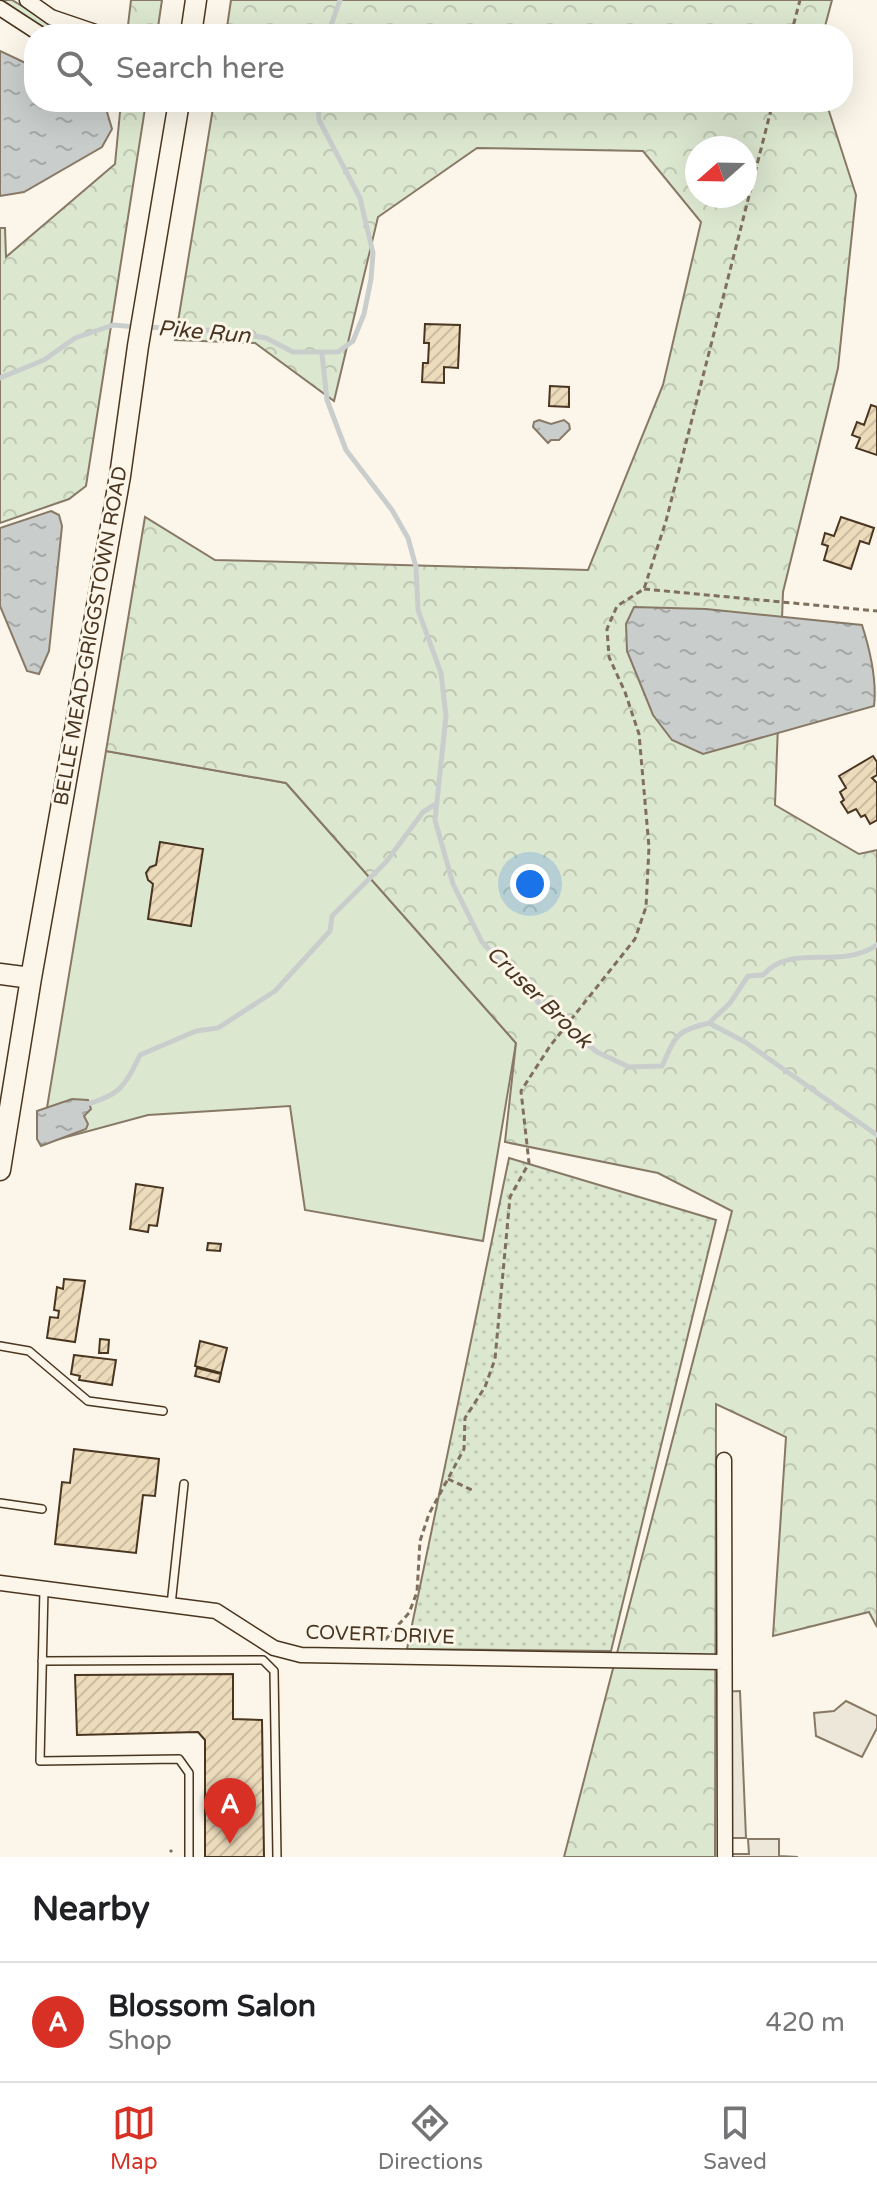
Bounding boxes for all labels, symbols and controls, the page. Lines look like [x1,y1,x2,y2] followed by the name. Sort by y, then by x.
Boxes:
[24,24,853,112] search box
[52,46,96,90] icon: search
[116,50,285,87] text: Search here
[685,136,757,208] north arrow
[157,315,252,349] water label: Pike Run
[49,464,133,808] street label: BELLE MEAD-GRIGGSTOWN ROAD
[510,864,550,904] your location
[481,940,598,1055] water label: Cruser Brook
[305,1620,455,1650] street label: COVERT DRIVE
[204,1778,256,1844] pin: A
[32,1889,150,1930] text: Nearby
[108,1988,316,2025] text: Blossom Salon
[48,2007,68,2038] text: A
[765,2007,845,2038] text: 420 m
[108,2025,172,2056] text: Shop
[110,2101,158,2175] tab: Map
[378,2101,483,2175] tab: Directions
[703,2101,767,2175] tab: Saved

